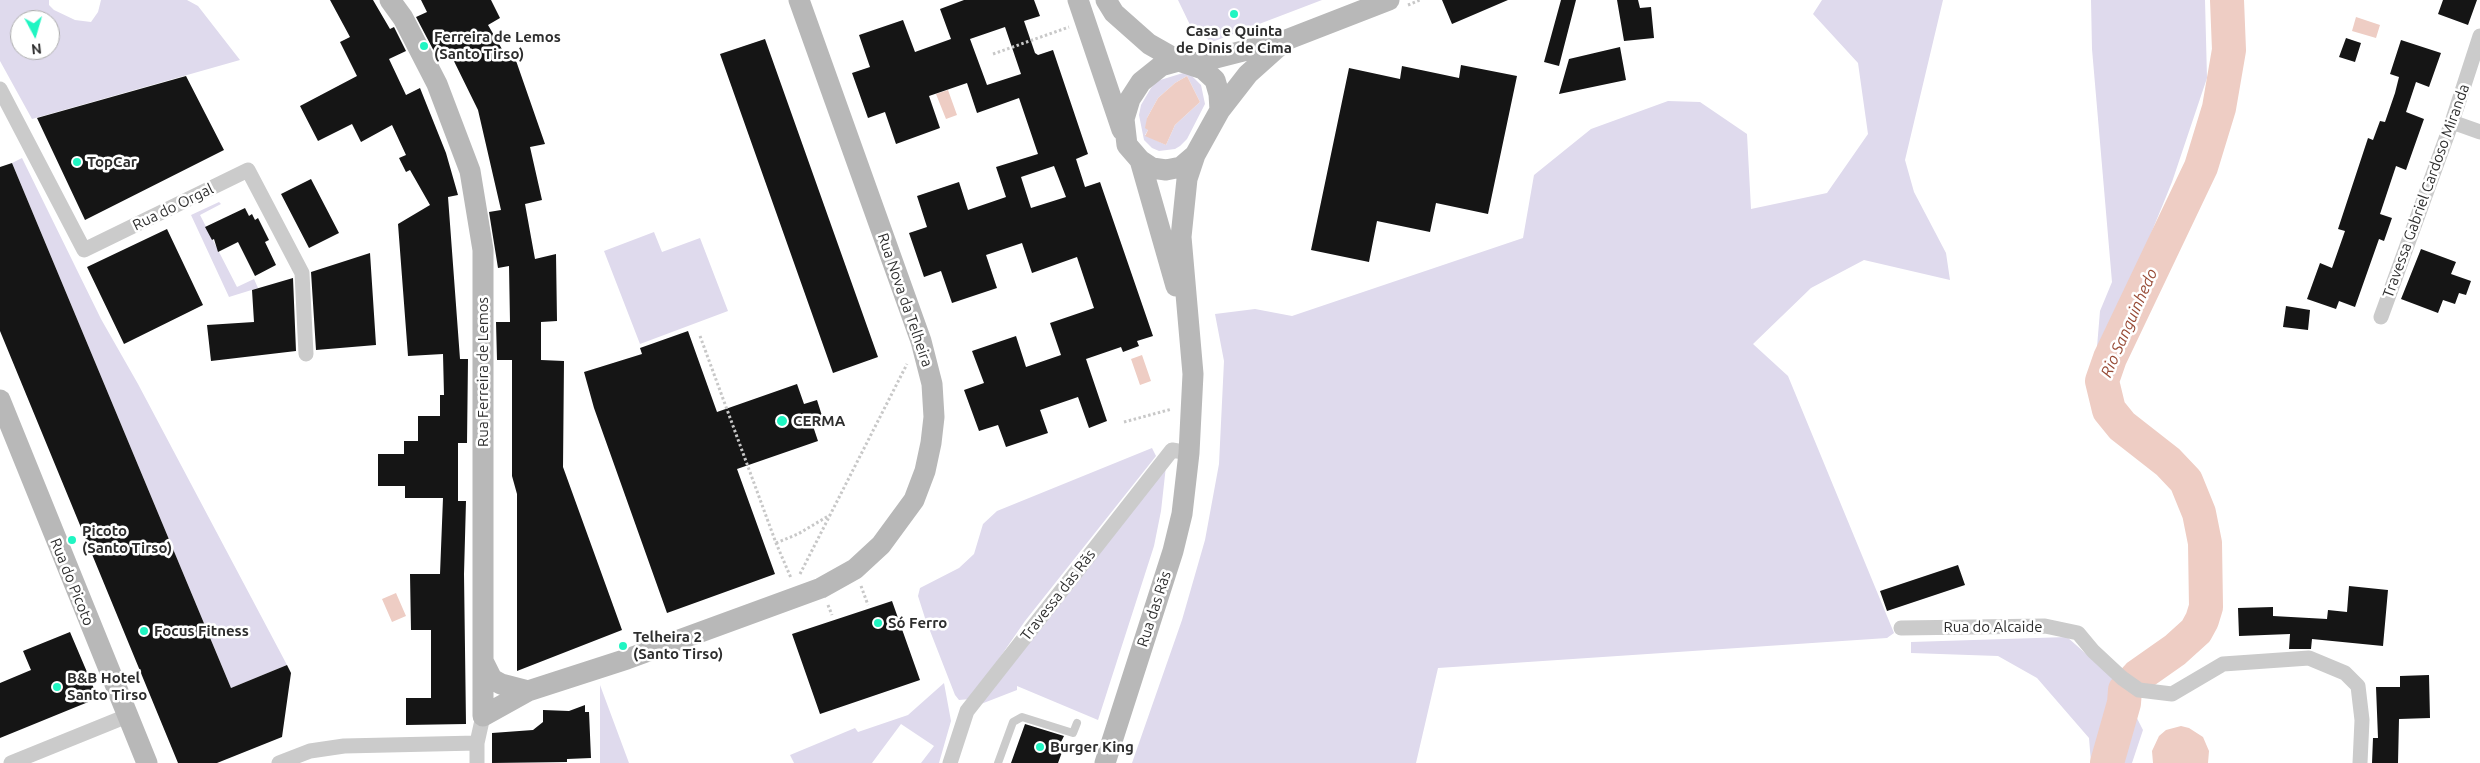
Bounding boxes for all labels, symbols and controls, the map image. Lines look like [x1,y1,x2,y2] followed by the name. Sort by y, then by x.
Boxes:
[1228,8,1240,20] marker: Casa e Quinta de Dinis de Cima
[10,10,60,60] north arrow
[1176,22,1292,57] place label: Casa e Quinta de Dinis de Cima
[434,28,561,63] place label: Ferreira de Lemos (Santo Tirso)
[30,40,43,57] text: N
[418,40,430,52] marker: Ferreira de Lemos (Santo Tirso)
[2379,82,2473,300] street label: Travessa Gabriel Cardoso Miranda
[87,153,137,171] place label: TopCar
[71,156,83,168] marker: TopCar
[130,180,216,234] street label: Rua do Orgal
[874,231,936,369] street label: Rua Nova da Telheira
[2097,266,2161,380] water label: Rio Sanguinhedo
[474,297,492,447] street label: Rua Ferreira de Lemos
[793,412,845,430] place label: CERMA
[775,414,789,428] marker: CERMA
[82,522,172,557] place label: Picoto (Santo Tirso)
[66,534,78,546] marker: Picoto (Santo Tirso)
[46,536,98,628] street label: Rua do Picoto
[1017,546,1099,644] street label: Travessa das Rãs
[1133,569,1175,649] street label: Rua das Rãs
[888,614,947,632] place label: Só Ferro
[872,617,884,629] marker: Só Ferro
[1943,618,2043,636] street label: Rua do Alcaide
[154,622,249,640] place label: Focus Fitness
[138,625,150,637] marker: Focus Fitness
[633,628,723,663] place label: Telheira 2 (Santo Tirso)
[617,640,629,652] marker: Telheira 2 (Santo Tirso)
[67,669,147,704] place label: B&B Hotel Santo Tirso
[51,681,63,693] marker: B&B Hotel Santo Tirso
[1050,738,1134,756] place label: Burger King
[1034,741,1046,753] marker: Burger King

